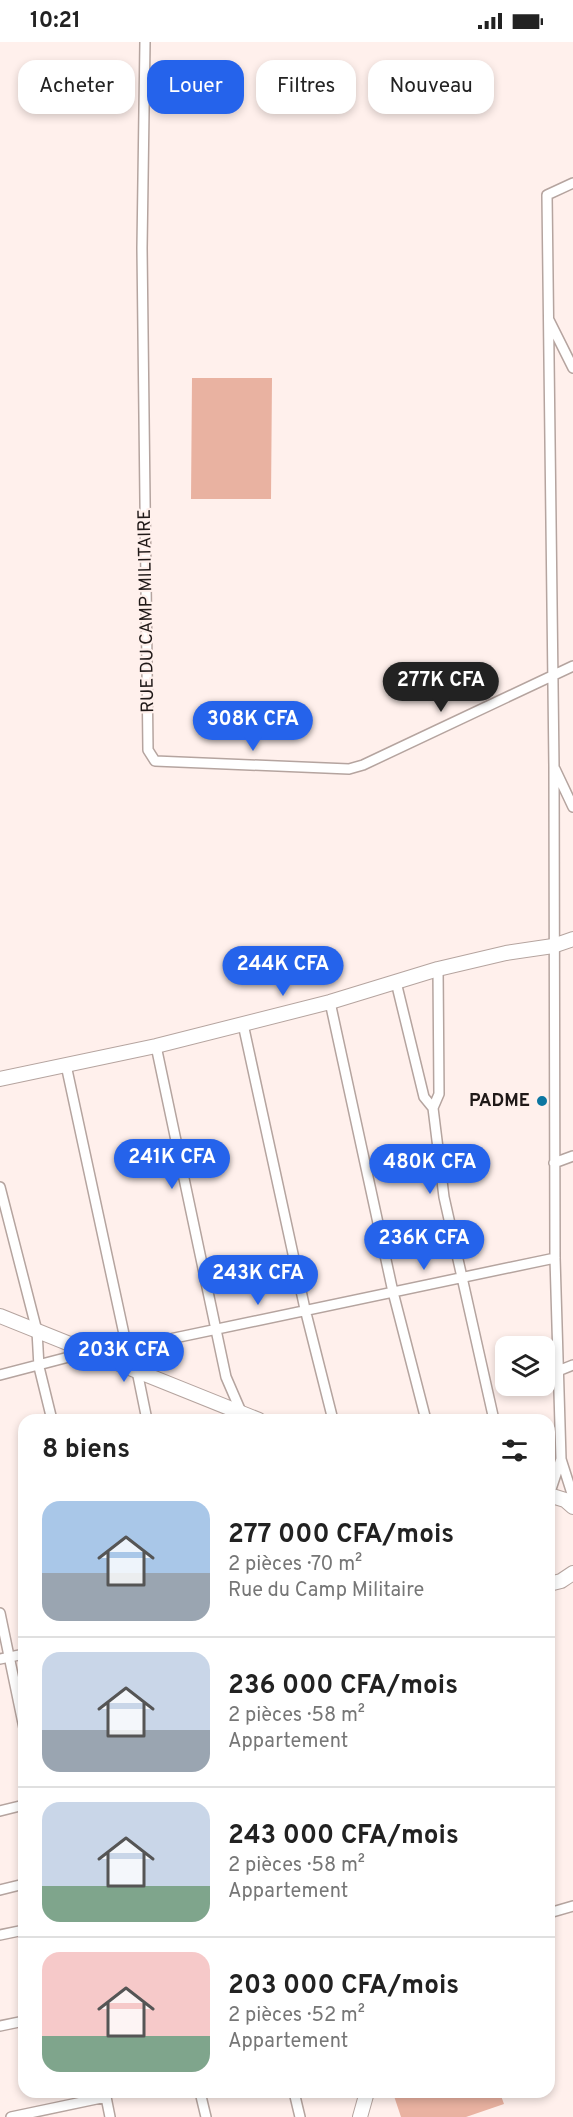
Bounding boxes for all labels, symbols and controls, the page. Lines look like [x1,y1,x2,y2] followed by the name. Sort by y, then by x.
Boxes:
[30,8,81,35] text: 10:21
[18,60,135,114] chip: Acheter
[147,60,244,114] chip: Louer
[256,60,356,114] chip: Filtres
[368,60,494,114] chip: Nouveau
[134,509,160,713] street label: RUE DU CAMP MILITAIRE
[379,662,503,713] pin: 277K CFA
[397,668,485,694] text: 277K CFA
[191,701,315,752] pin: 308K CFA
[207,707,299,733] text: 308K CFA
[221,946,345,997] pin: 244K CFA
[237,952,329,978] text: 244K CFA
[469,1090,530,1113] place label: PADME
[535,1094,549,1108] marker: PADME
[110,1139,234,1190] pin: 241K CFA
[368,1144,492,1195] pin: 480K CFA
[128,1145,216,1171] text: 241K CFA
[383,1150,477,1176] text: 480K CFA
[362,1220,486,1271] pin: 236K CFA
[378,1226,470,1252] text: 236K CFA
[196,1255,320,1306] pin: 243K CFA
[212,1261,304,1287] text: 243K CFA
[62,1332,186,1383] pin: 203K CFA
[495,1336,555,1396] map controls
[495,1336,555,1396] button: layers
[78,1338,170,1364] text: 203K CFA
[42,1434,130,1467] text: 8 biens
[498,1434,531,1467] icon: filters
[228,1519,454,1552] text: 277 000 CFA/mois
[90,1525,162,1597] icon: home
[228,1552,362,1578] text: 2 pièces · 70 m²
[228,1578,424,1604] text: Rue du Camp Militaire
[228,1670,458,1703] text: 236 000 CFA/mois
[90,1676,162,1748] icon: home
[228,1703,365,1729] text: 2 pièces · 58 m²
[228,1729,348,1755] text: Appartement
[228,1820,459,1853] text: 243 000 CFA/mois
[90,1826,162,1898] icon: home
[228,1853,365,1879] text: 2 pièces · 58 m²
[228,1879,348,1905] text: Appartement
[228,1970,459,2003] text: 203 000 CFA/mois
[90,1976,162,2048] icon: home
[228,2003,365,2029] text: 2 pièces · 52 m²
[228,2029,348,2055] text: Appartement

